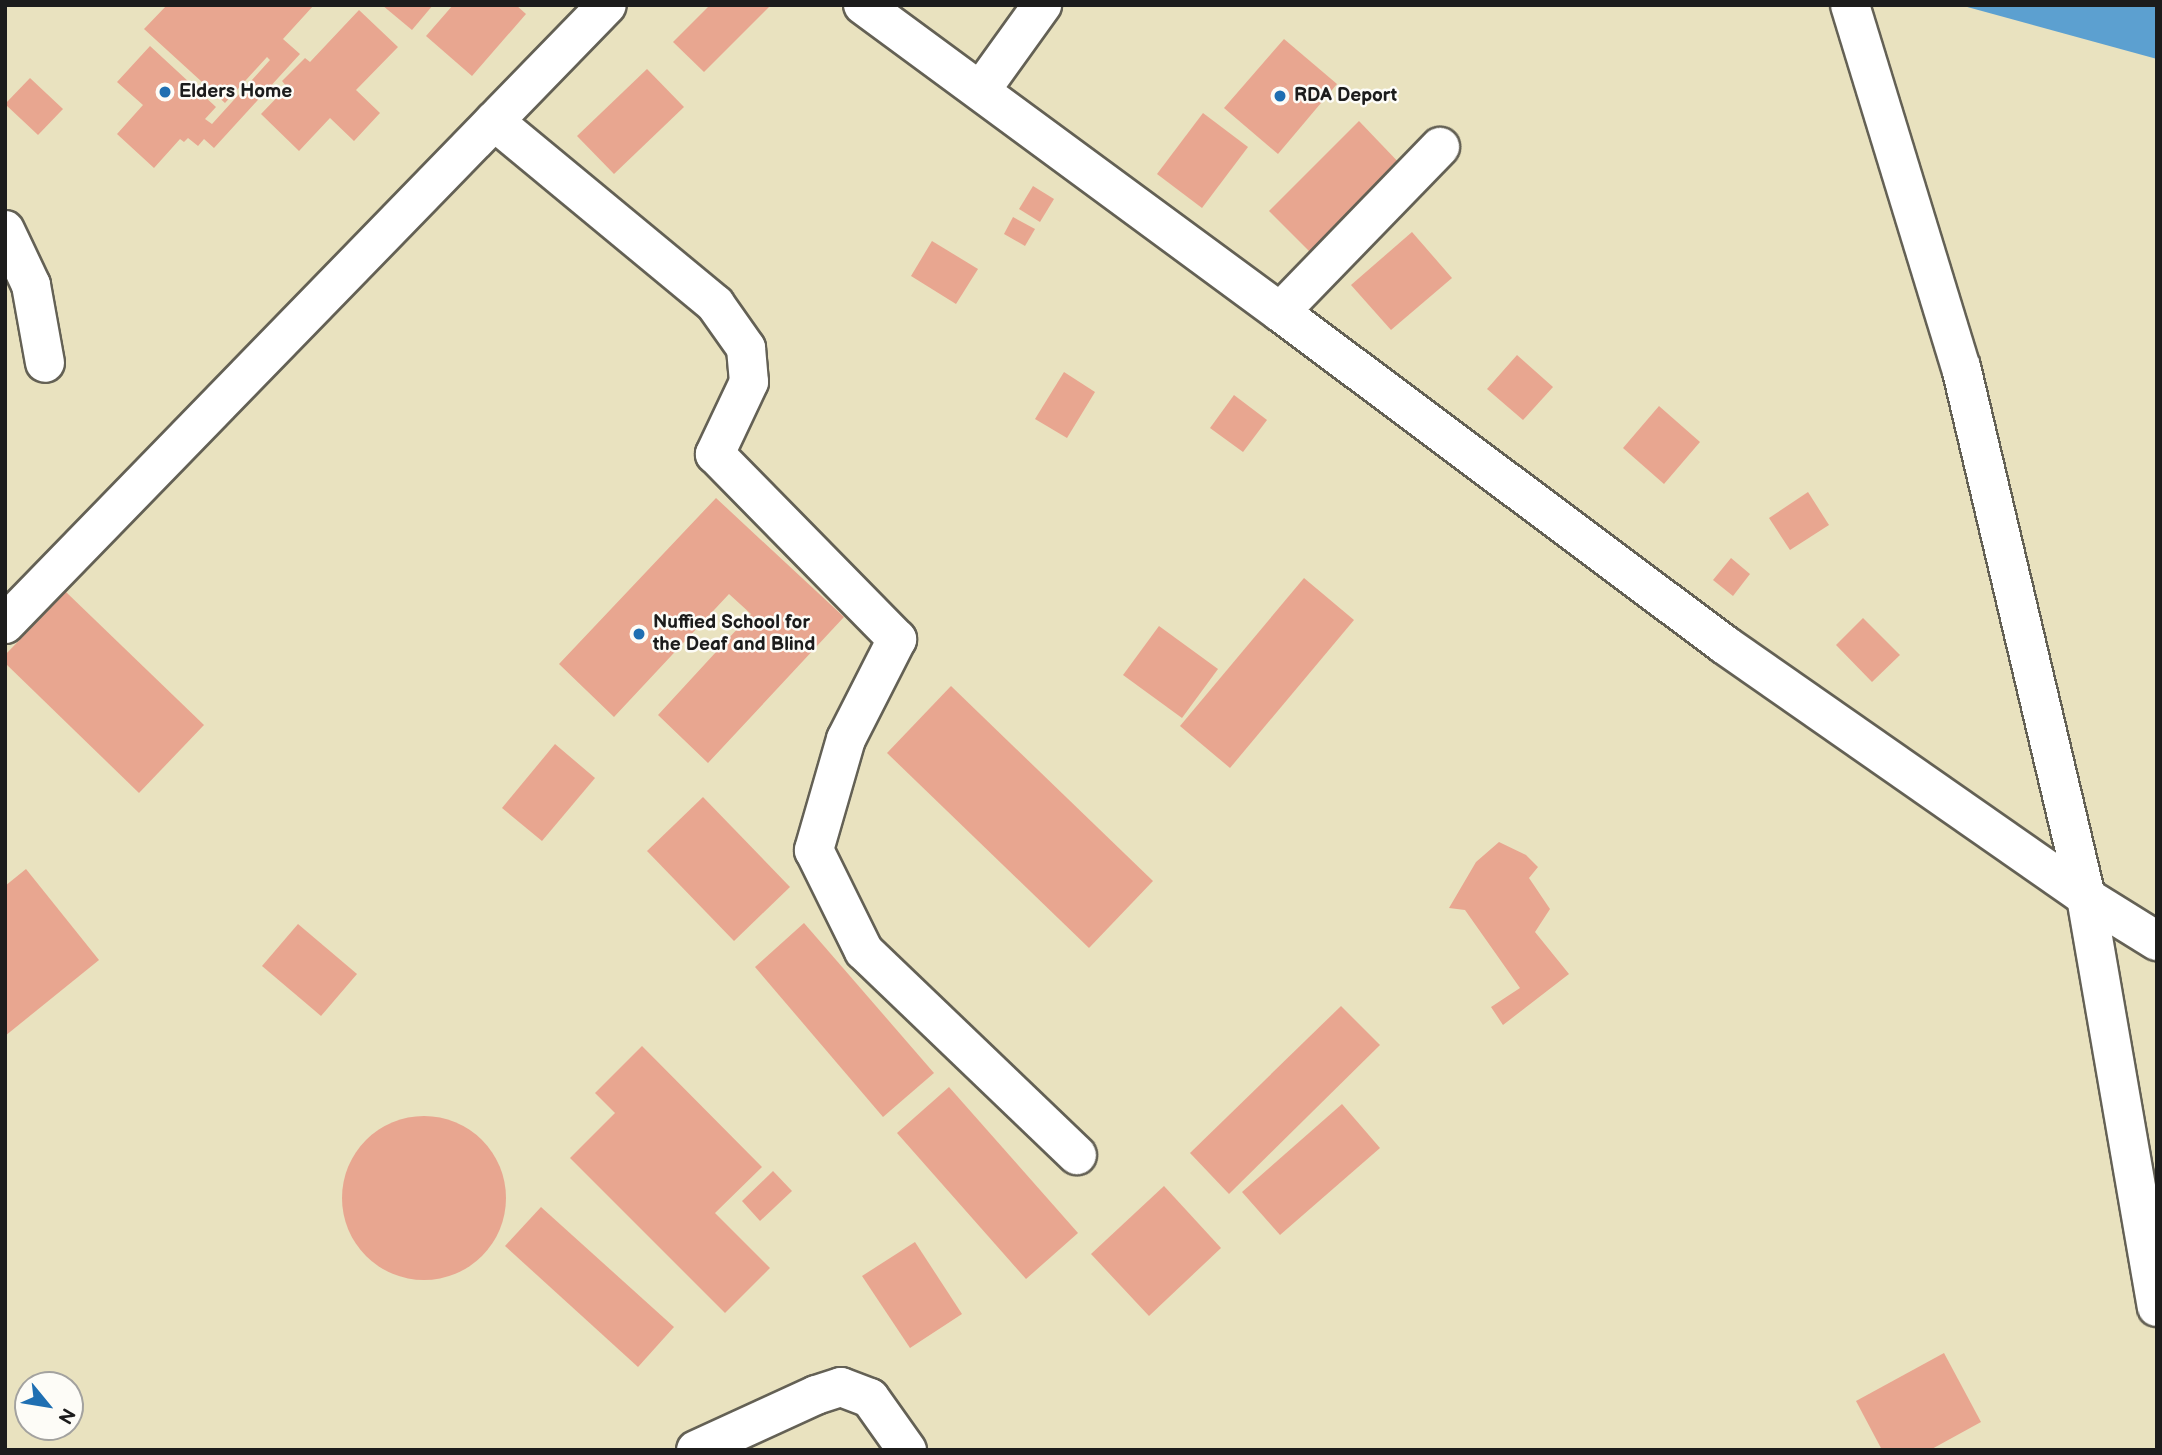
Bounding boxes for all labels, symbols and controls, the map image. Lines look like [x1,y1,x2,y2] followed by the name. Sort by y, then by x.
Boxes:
[179,81,292,103] place label: Elders Home
[157,84,173,100] marker: Elders Home
[1294,85,1397,107] place label: RDA Deport
[1272,88,1288,104] marker: RDA Deport
[653,612,815,656] place label: Nuffied School for the Deaf and Blind
[631,626,647,642] marker: Nuffied School for the Deaf and Blind
[14,1371,84,1441] north arrow
[52,1404,79,1428] text: N

